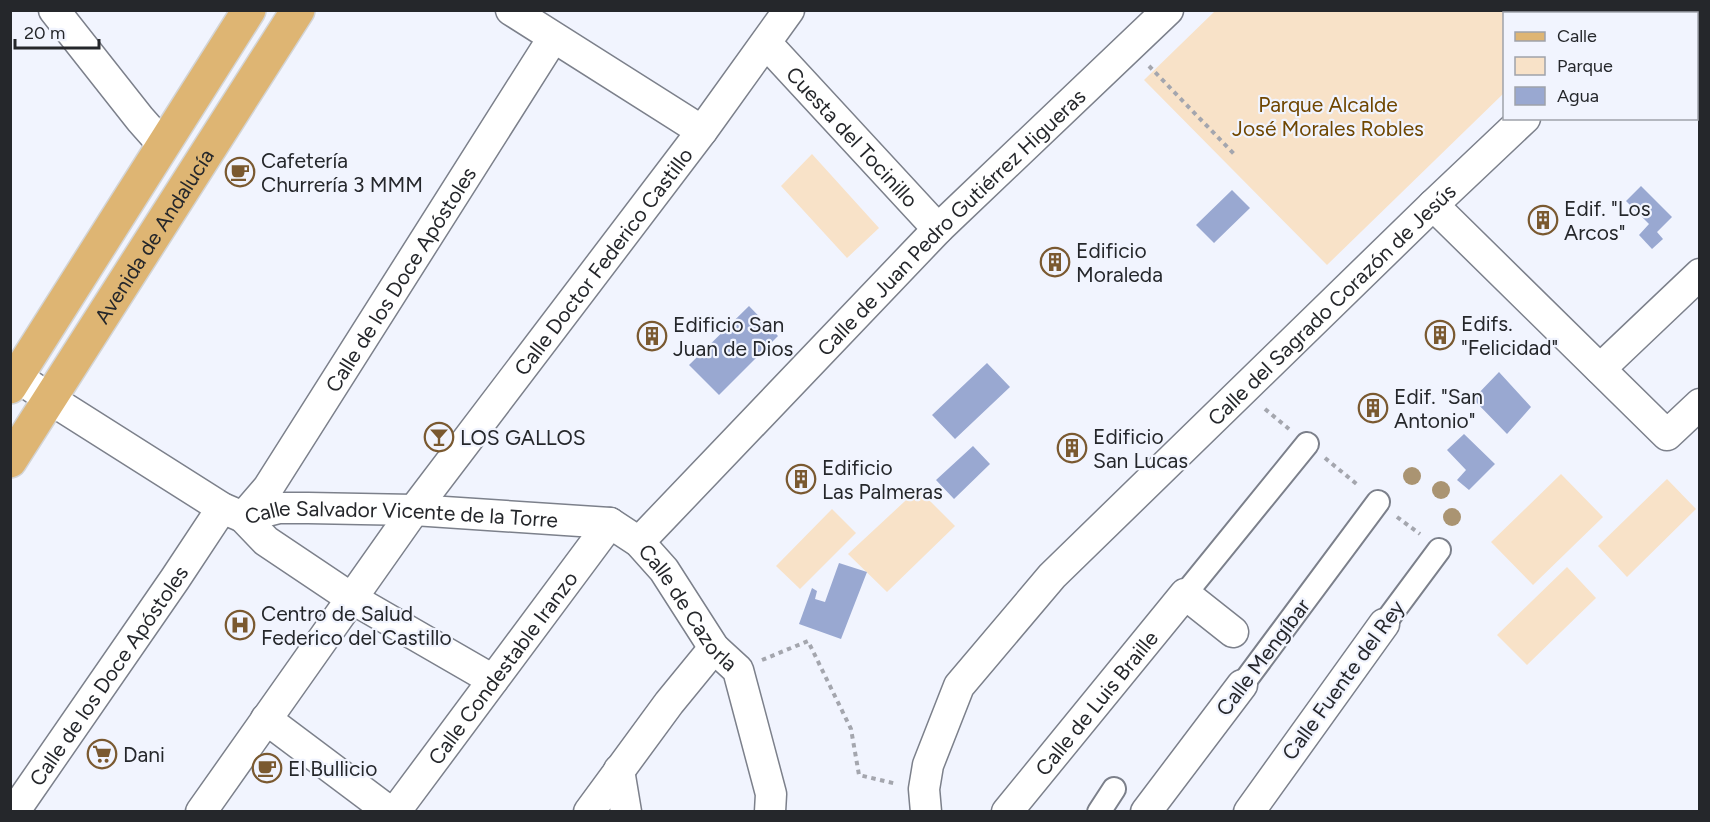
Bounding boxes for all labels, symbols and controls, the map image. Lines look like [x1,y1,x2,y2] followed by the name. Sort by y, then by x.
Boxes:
[15,12,99,50] scale bar
[1503,12,1698,120] legend
[24,22,65,44] text: 20 m
[1557,25,1597,47] text: Calle
[1557,55,1613,77] text: Parque
[781,61,924,212] street label: Cuesta del Tocinillo
[812,83,1090,361] street label: Calle de Juan Pedro Gutiérrez Higueras
[1557,85,1599,107] text: Agua
[1232,92,1424,141] park label: Parque Alcalde José Morales Robles
[509,142,698,380] street label: Calle Doctor Federico Castillo
[89,144,219,328] street label: Avenida de Andalucía
[261,148,423,197] place label: Cafetería Churrería 3 MMM
[224,156,256,188] cafe icon: Cafetería Churrería 3 MMM
[320,162,481,396] street label: Calle de los Doce Apóstoles
[1202,178,1460,430] street label: Calle del Sagrado Corazón de Jesús
[1564,196,1651,245] place label: Edif. "Los Arcos"
[1527,204,1559,236] building icon: Edif. "Los Arcos"
[1076,238,1163,287] place label: Edificio Moraleda
[1039,246,1071,278] building icon: Edificio Moraleda
[1461,311,1558,360] place label: Edifs. "Felicidad"
[673,312,793,361] place label: Edificio San Juan de Dios
[1424,319,1456,351] building icon: Edifs. "Felicidad"
[636,320,668,352] building icon: Edificio San Juan de Dios
[1394,384,1483,433] place label: Edif. "San Antonio"
[1357,392,1389,424] building icon: Edif. "San Antonio"
[423,421,455,453] bar icon: LOS GALLOS
[1093,424,1188,473] place label: Edificio San Lucas
[460,425,586,450] place label: LOS GALLOS
[1056,432,1088,464] building icon: Edificio San Lucas
[822,455,943,504] place label: Edificio Las Palmeras
[785,463,817,495] building icon: Edificio Las Palmeras
[242,496,559,532] street label: Calle Salvador Vicente de la Torre
[634,538,743,676] street label: Calle de Cazorla
[24,561,193,790] street label: Calle de los Doce Apóstoles
[422,566,582,769] street label: Calle Condestable Iranzo
[1211,594,1315,720] street label: Calle Mengíbar
[1277,595,1409,765] street label: Calle Fuente del Rey
[261,601,452,650] place label: Centro de Salud Federico del Castillo
[224,609,256,641] hospital icon: Centro de Salud Federico del Castillo
[1030,625,1163,780] street label: Calle de Luis Braille
[86,738,118,770] supermarket icon: Dani
[123,742,165,767] place label: Dani
[251,752,283,784] cafe icon: El Bullicio
[288,756,377,781] place label: El Bullicio

